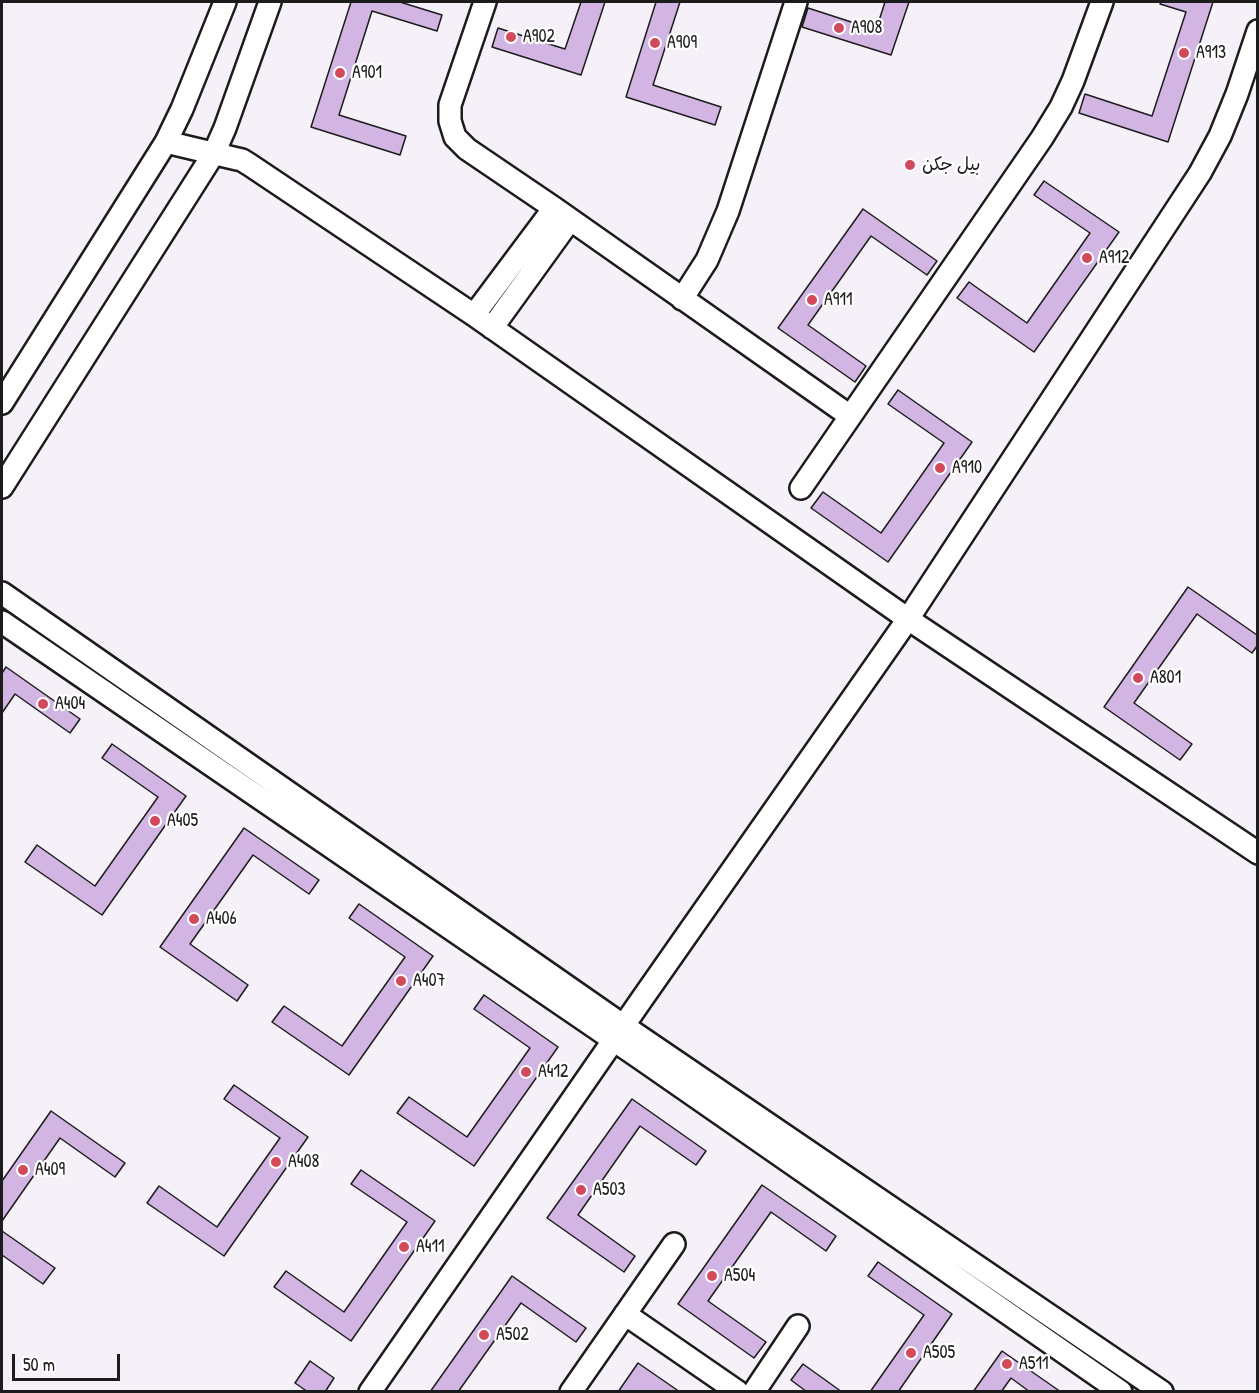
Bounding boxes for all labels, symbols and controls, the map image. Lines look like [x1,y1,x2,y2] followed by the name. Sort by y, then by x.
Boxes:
[851,17,882,39] place label: A908
[832,21,846,35] marker: A908
[523,26,555,48] place label: A902
[504,30,518,44] marker: A902
[667,32,697,54] place label: A909
[648,36,662,50] marker: A909
[1196,42,1226,64] place label: A913
[1177,46,1191,60] marker: A913
[352,62,382,84] place label: A901
[333,66,347,80] marker: A901
[922,154,981,176] place label: بيل جكن
[903,158,917,172] marker: بيل جكن
[1099,247,1129,269] place label: A912
[1080,251,1094,265] marker: A912
[824,289,852,311] place label: A911
[805,293,819,307] marker: A911
[952,457,982,479] place label: A910
[933,461,947,475] marker: A910
[1150,667,1181,689] place label: A801
[1131,671,1145,685] marker: A801
[55,693,85,715] place label: A404
[36,697,50,711] marker: A404
[167,810,198,832] place label: A405
[148,814,162,828] marker: A405
[206,908,237,930] place label: A406
[187,912,201,926] marker: A406
[413,970,446,992] place label: A407
[394,974,408,988] marker: A407
[538,1061,568,1083] place label: A412
[519,1065,533,1079] marker: A412
[288,1151,319,1173] place label: A408
[269,1155,283,1169] marker: A408
[35,1159,65,1181] place label: A409
[16,1163,30,1177] marker: A409
[593,1179,626,1201] place label: A503
[574,1183,588,1197] marker: A503
[416,1236,445,1258] place label: A411
[397,1240,411,1254] marker: A411
[724,1265,755,1287] place label: A504
[705,1269,719,1283] marker: A504
[496,1324,529,1346] place label: A502
[477,1328,491,1342] marker: A502
[15,1342,123,1380] scale bar
[923,1342,955,1364] place label: A505
[904,1346,918,1360] marker: A505
[23,1352,55,1377] text: 50 m
[1019,1353,1048,1375] place label: A511
[1000,1357,1014,1371] marker: A511

